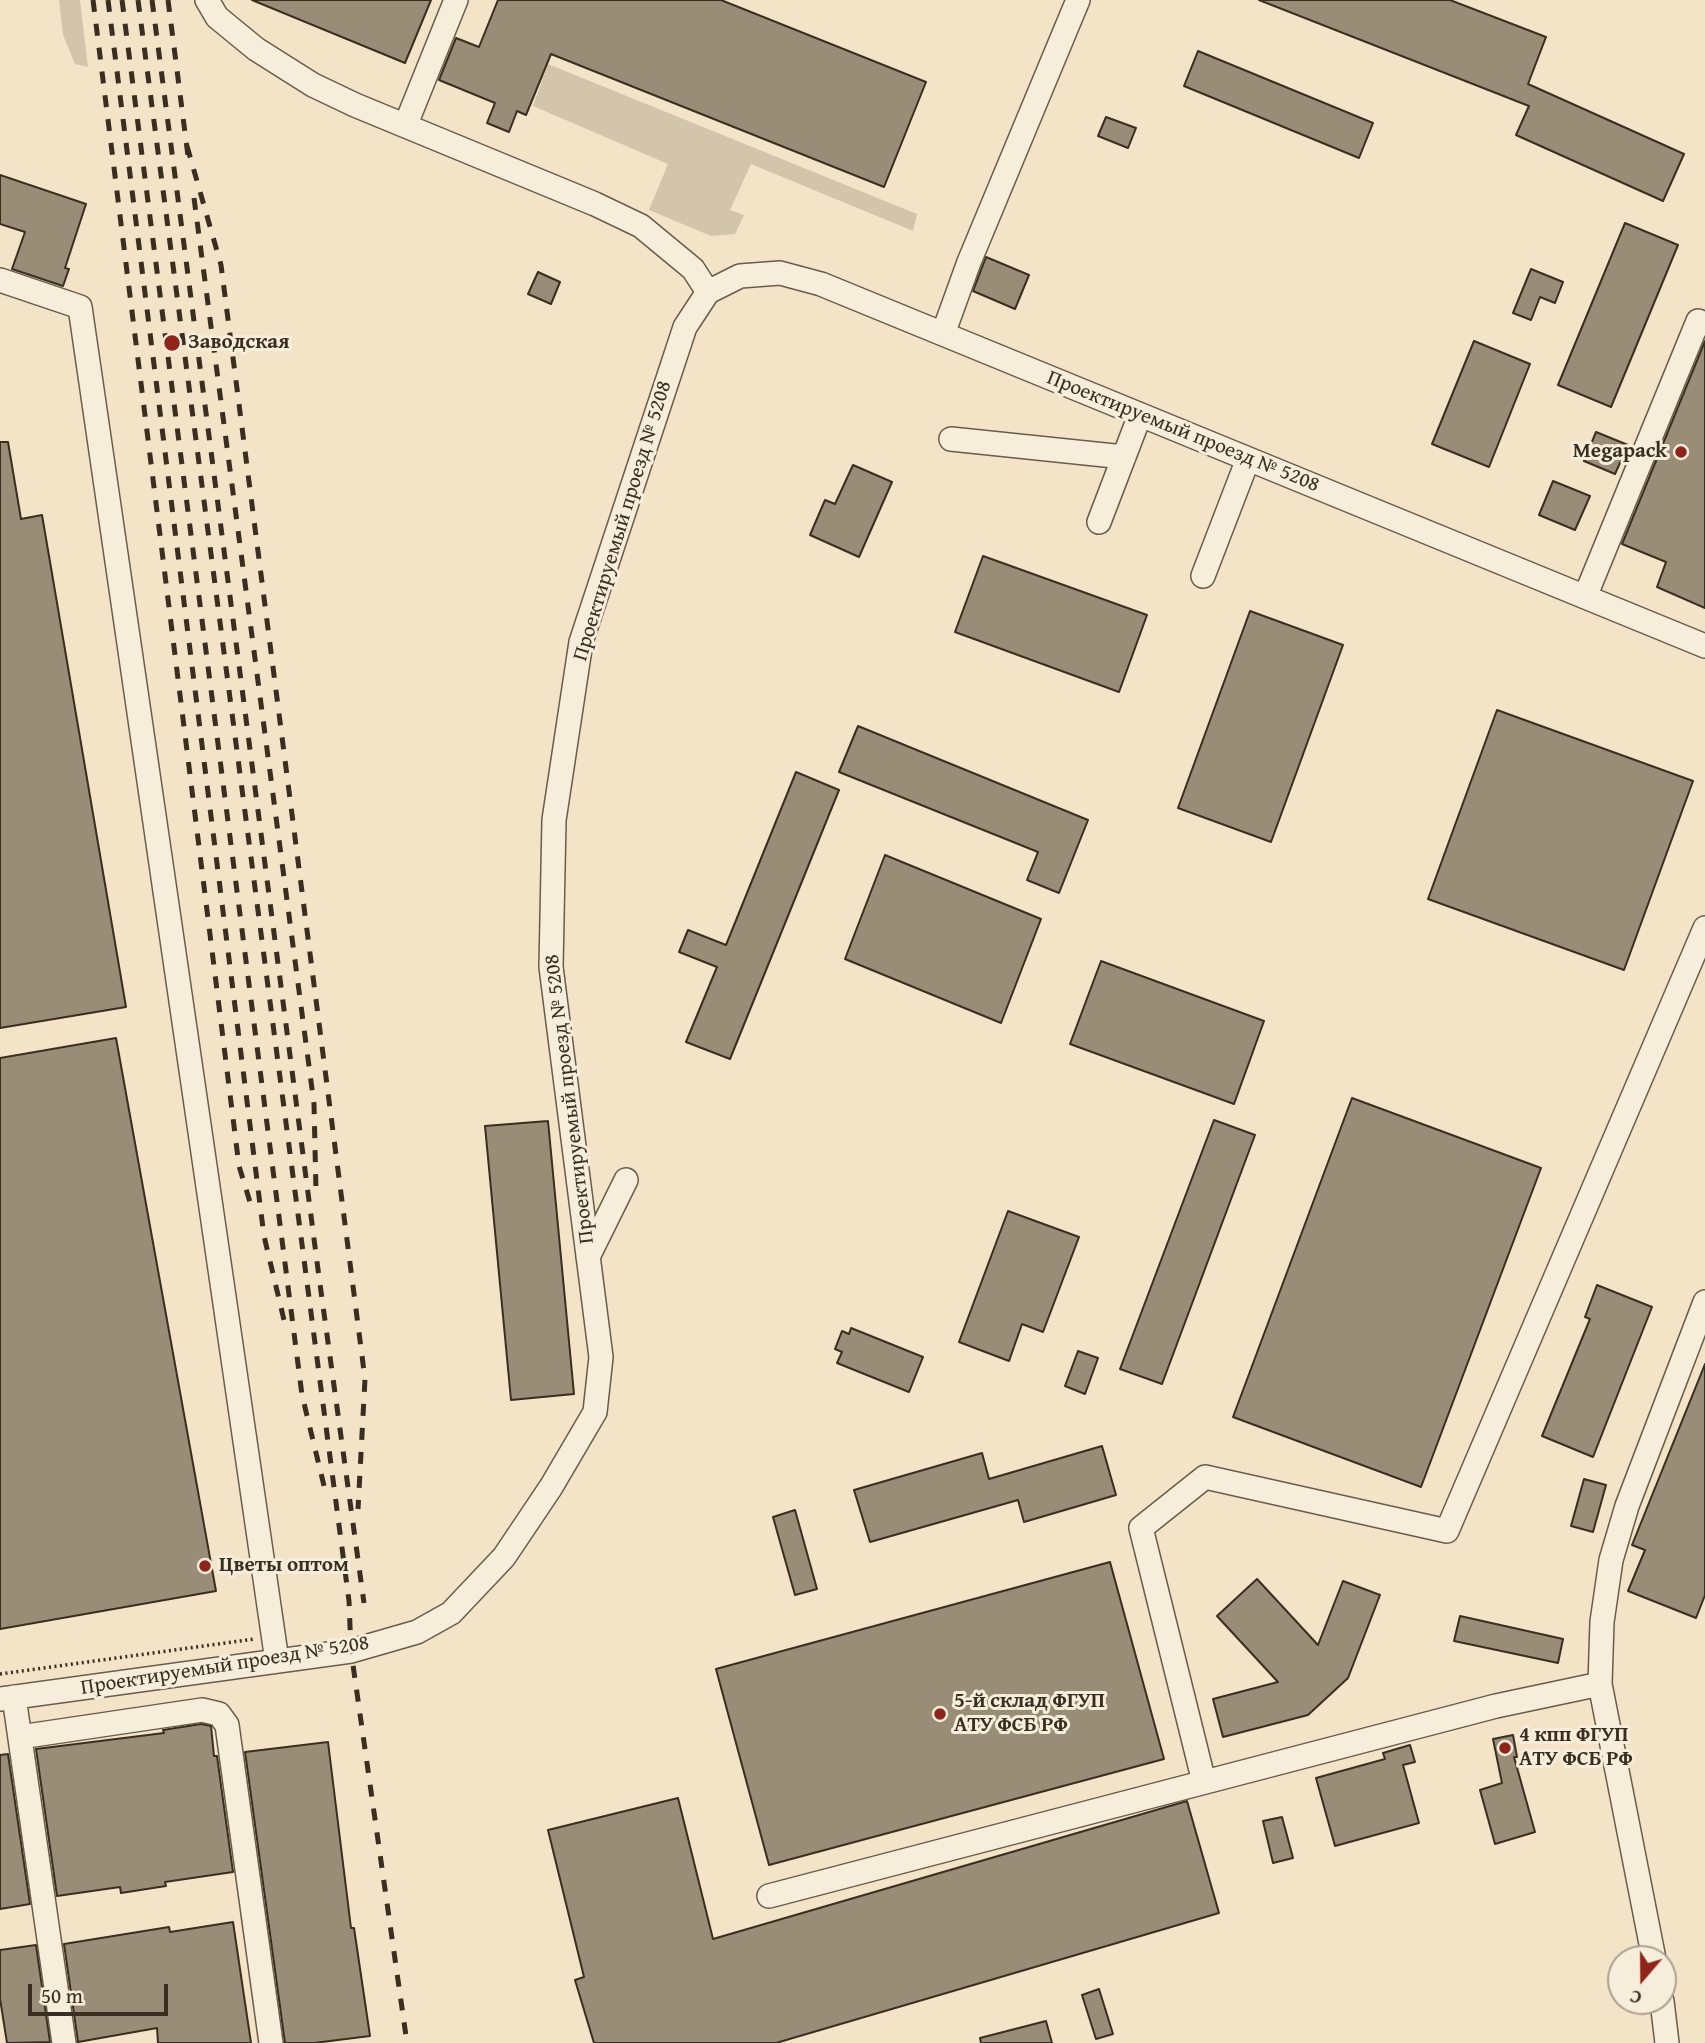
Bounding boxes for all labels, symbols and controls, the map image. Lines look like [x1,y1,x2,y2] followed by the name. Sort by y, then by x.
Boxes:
[188,330,289,356] place label: Заводская
[162,333,182,353] marker: Заводская
[1043,366,1323,498] street label: Проектируемый проезд № 5208
[568,378,678,664] street label: Проектируемый проезд № 5208
[1573,439,1667,465] place label: Megapack
[1673,444,1689,460] marker: Megapack
[540,953,600,1245] street label: Проектируемый проезд № 5208
[219,1553,349,1579] place label: Цветы оптом
[197,1558,213,1574] marker: Цветы оптом
[79,1631,371,1701] street label: Проектируемый проезд № 5208
[954,1689,1105,1739] place label: 5-й склад ФГУП АТУ ФСБ РФ
[932,1706,948,1722] marker: 5-й склад ФГУП АТУ ФСБ РФ
[1519,1723,1633,1773] place label: 4 кпп ФГУП АТУ ФСБ РФ
[1497,1740,1513,1756] marker: 4 кпп ФГУП АТУ ФСБ РФ
[1607,1945,1677,2015] north arrow
[32,1969,172,2013] scale bar
[41,1980,83,2011] text: 50 m
[1626,1983,1645,2013] text: С

